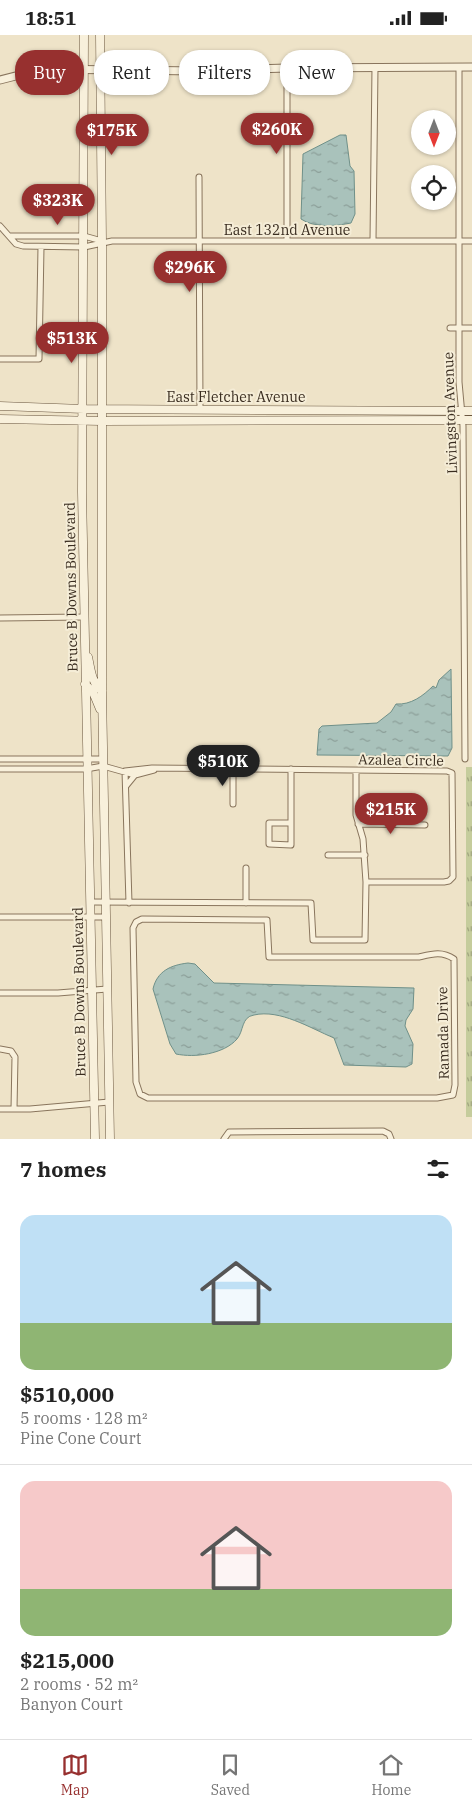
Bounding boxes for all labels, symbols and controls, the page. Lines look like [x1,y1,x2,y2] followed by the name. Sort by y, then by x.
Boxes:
[25,6,76,30] text: 18:51
[15,50,84,95] chip: Buy
[94,50,169,95] chip: Rent
[179,50,270,95] chip: Filters
[280,50,353,95] chip: New
[411,110,456,155] north arrow
[411,110,456,210] map controls
[77,113,147,156] pin: $175K
[242,113,312,155] pin: $260K
[252,119,302,139] text: $260K
[87,120,137,140] text: $175K
[411,165,456,210] button: locate
[23,183,93,226] pin: $323K
[33,190,83,210] text: $323K
[224,221,350,239] street label: East 132nd Avenue
[155,251,225,293] pin: $296K
[165,257,215,277] text: $296K
[37,321,107,364] pin: $513K
[47,328,97,348] text: $513K
[439,352,461,474] street label: Livingston Avenue
[166,388,306,406] street label: East Fletcher Avenue
[61,501,81,672] street label: Bruce B Downs Boulevard
[188,745,258,787] pin: $510K
[358,750,444,770] street label: Azalea Circle
[198,751,248,771] text: $510K
[356,793,426,835] pin: $215K
[366,799,416,819] text: $215K
[69,906,89,1077] street label: Bruce B Downs Boulevard
[433,986,453,1080] street label: Ramada Drive
[20,1155,106,1183] text: 7 homes
[424,1155,452,1183] icon: filters
[191,1248,281,1338] icon: home
[20,1380,114,1408] text: $510,000
[20,1408,148,1428] text: 5 rooms · 128 m²
[20,1428,141,1448] text: Pine Cone Court
[191,1513,281,1603] icon: home
[20,1646,114,1674] text: $215,000
[20,1674,138,1694] text: 2 rooms · 52 m²
[20,1694,123,1714] text: Banyon Court
[61,1751,89,1799] tab: Map
[211,1751,250,1799] tab: Saved
[371,1751,411,1799] tab: Home

